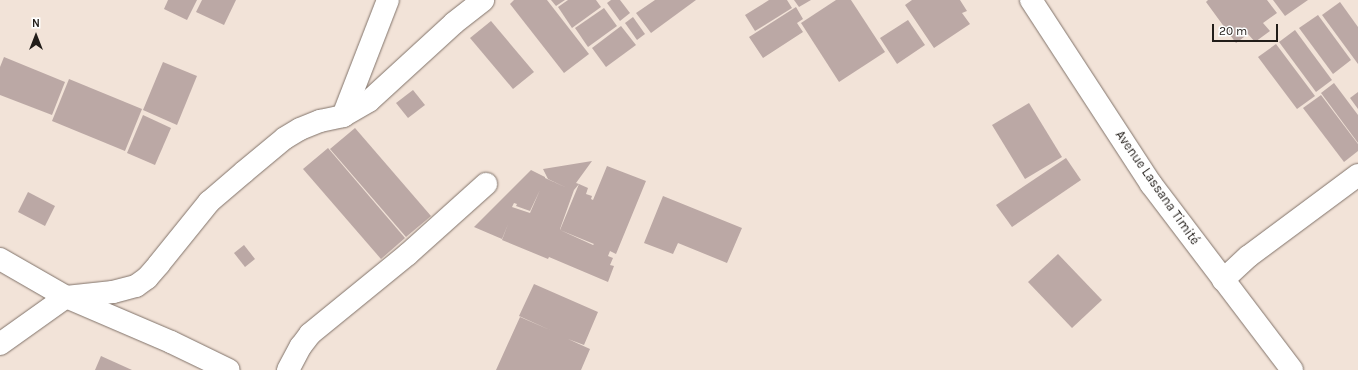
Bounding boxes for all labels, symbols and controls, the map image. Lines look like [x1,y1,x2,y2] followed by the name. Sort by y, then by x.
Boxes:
[16,16,56,56] north arrow
[1214,16,1280,42] scale bar
[32,17,40,30] text: N
[1219,24,1247,38] text: 20 m
[1112,128,1202,248] street label: Avenue Lassana Timité

